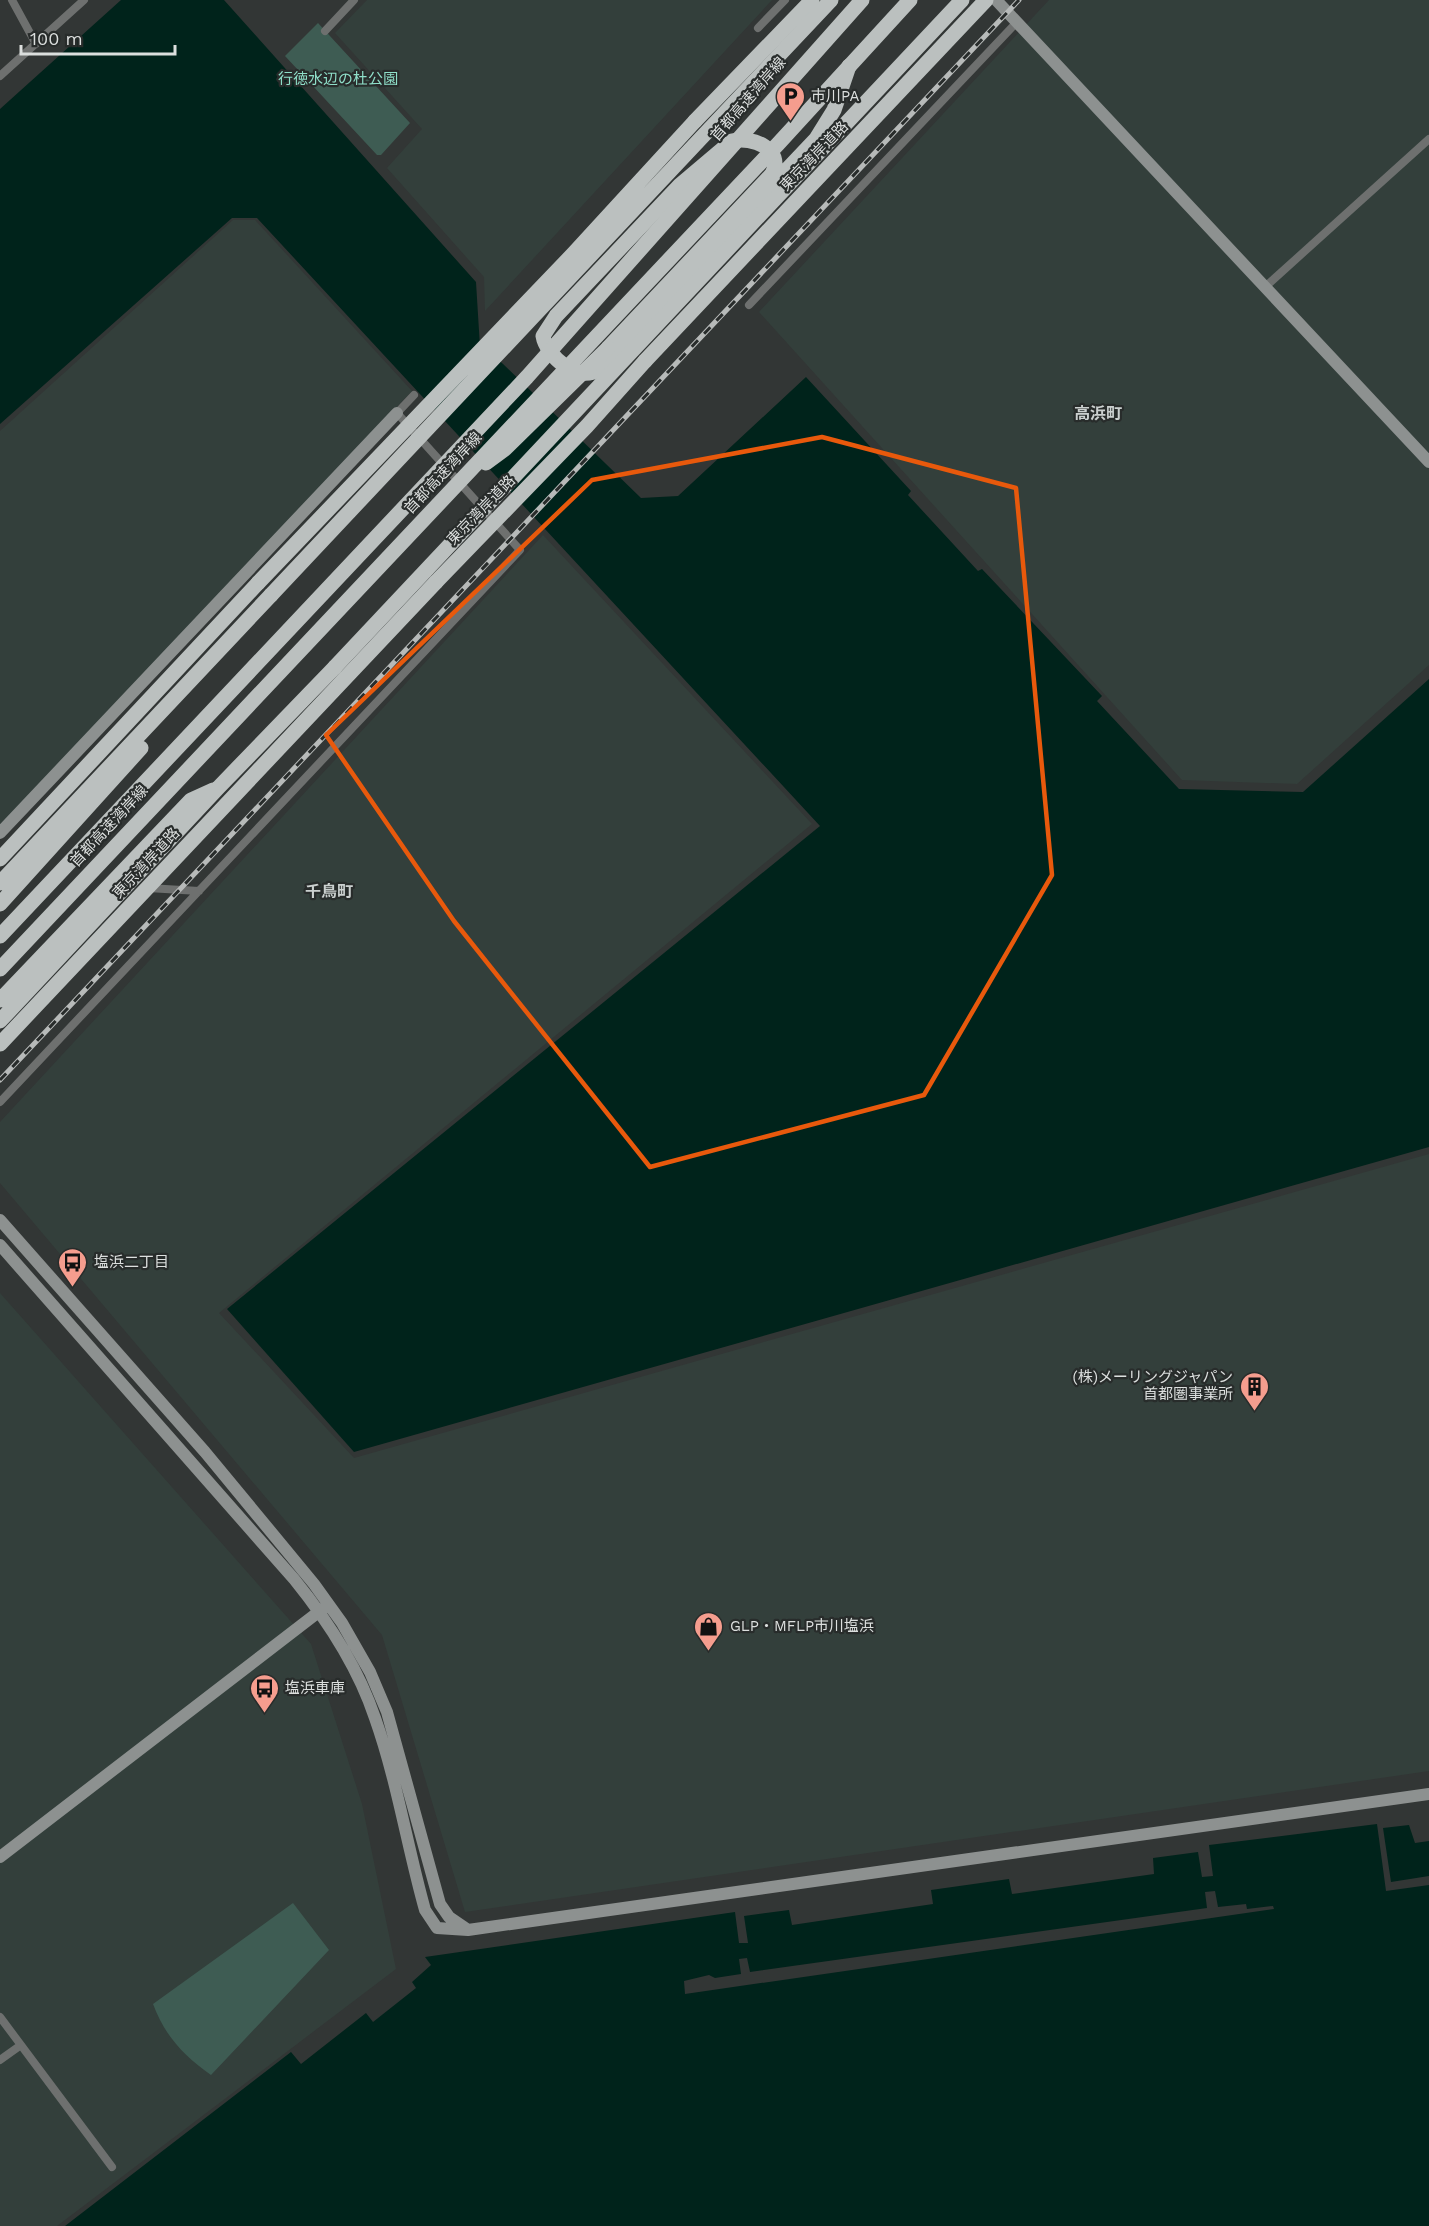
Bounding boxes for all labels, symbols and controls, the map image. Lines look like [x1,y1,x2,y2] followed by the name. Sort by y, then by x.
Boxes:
[21,18,176,56] scale bar
[30,28,83,49] text: 100 m
[707,53,789,145] street label: 首都高速湾岸線
[278,70,398,88] park label: 行徳水辺の杜公園
[774,80,806,122] parking icon: 市川PA
[811,87,859,105] place label: 市川PA
[776,117,852,195] street label: 東京湾岸道路
[1074,404,1122,423] district label: 高浜町
[401,428,485,518] street label: 首都高速湾岸線
[443,471,519,549] street label: 東京湾岸道路
[67,781,151,871] street label: 首都高速湾岸線
[109,824,183,902] street label: 東京湾岸道路
[305,882,353,901] district label: 千鳥町
[57,1246,89,1288] bus stop icon: 塩浜二丁目
[94,1253,169,1271] place label: 塩浜二丁目
[1072,1368,1233,1403] place label: (株)メーリングジャパン 首都圏事業所
[1238,1370,1270,1412] building icon: (株)メーリングジャパン 首都圏事業所
[693,1610,725,1652] shop icon: GLP・MFLP市川塩浜
[730,1617,874,1635] place label: GLP・MFLP市川塩浜
[248,1672,280,1714] bus stop icon: 塩浜車庫
[285,1679,345,1697] place label: 塩浜車庫

